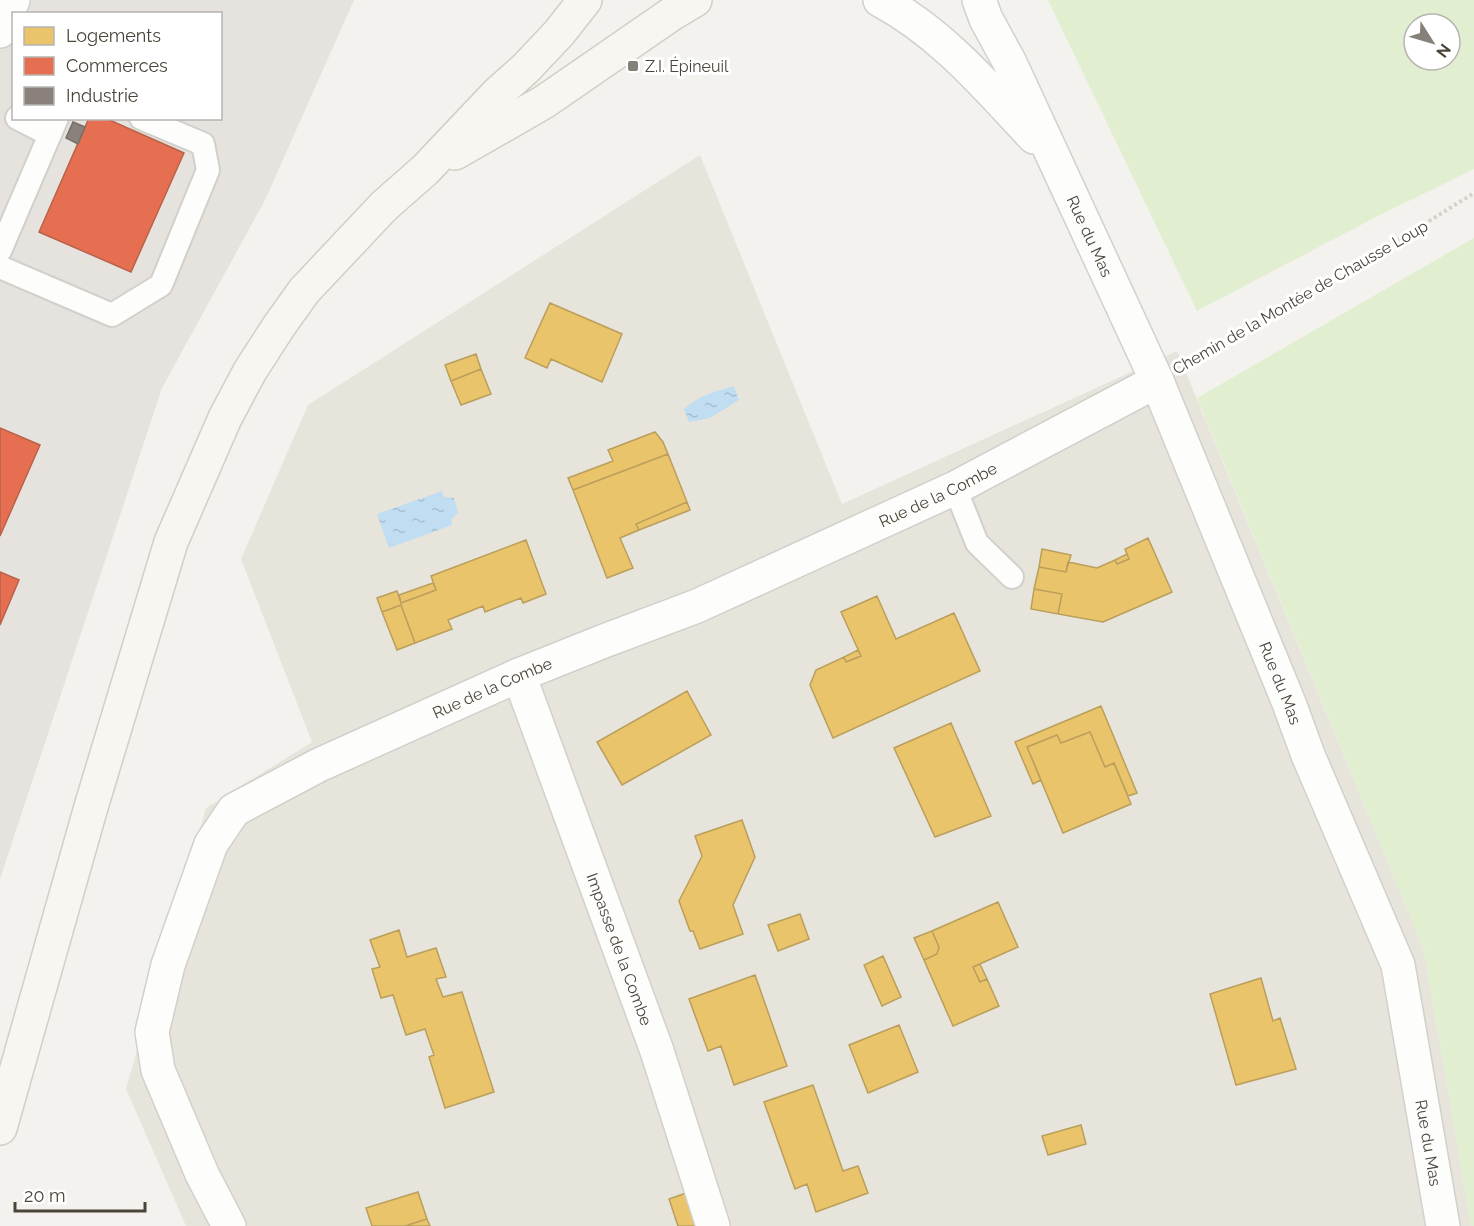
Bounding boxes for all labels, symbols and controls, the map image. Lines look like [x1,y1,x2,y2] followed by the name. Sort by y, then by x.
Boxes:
[12,12,222,120] legend
[1402,12,1462,72] north arrow
[66,25,161,46] text: Logements
[1432,40,1455,61] text: N
[66,55,168,76] text: Commerces
[645,56,729,76] place label: Z.I. Épineuil
[626,59,640,73] marker: Z.I. Épineuil
[66,85,139,106] text: Industrie
[1063,193,1117,280] street label: Rue du Mas
[1169,216,1431,379] street label: Chemin de la Montée de Chausse Loup
[876,459,1000,531] street label: Rue de la Combe
[1255,639,1305,727] street label: Rue du Mas
[430,654,555,723] street label: Rue de la Combe
[582,870,656,1028] street label: Impasse de la Combe
[1411,1098,1445,1188] street label: Rue du Mas
[15,1175,146,1213] scale bar
[24,1185,66,1206] text: 20 m

